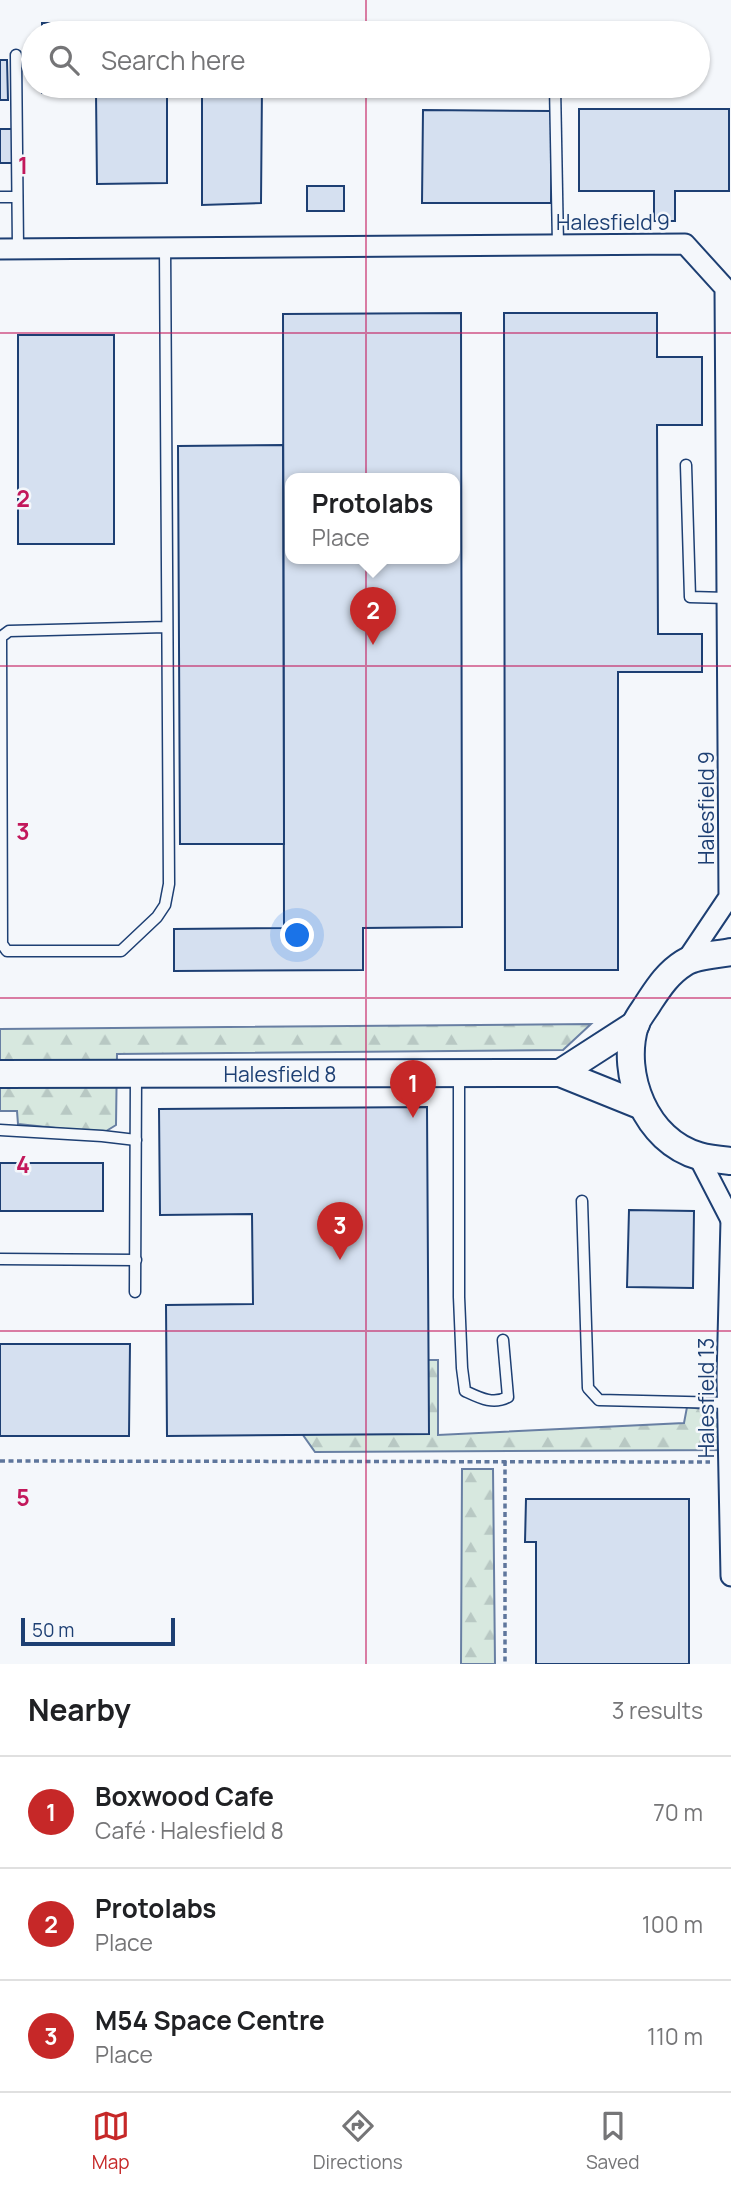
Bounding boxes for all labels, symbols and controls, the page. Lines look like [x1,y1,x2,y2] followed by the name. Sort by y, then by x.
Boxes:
[21,21,710,98] search box
[45,41,83,79] icon: search
[101,42,246,78] text: Search here
[18,149,28,181] text: 1
[556,208,670,236] street label: Halesfield 9
[285,473,460,564] popup
[16,482,30,514] text: 2
[312,485,433,521] text: Protolabs
[312,521,370,553] text: Place
[350,587,396,645] pin: 2
[692,751,720,865] street label: Halesfield 9
[16,815,30,847] text: 3
[280,918,314,952] your location
[224,1060,336,1088] street label: Halesfield 8
[390,1060,436,1118] pin: 1
[16,1148,30,1180] text: 4
[317,1202,363,1260] pin: 3
[692,1338,720,1458] street label: Halesfield 13
[16,1481,30,1513] text: 5
[21,1615,175,1647] scale bar
[32,1617,74,1643] text: 50 m
[28,1689,131,1730] text: Nearby
[612,1694,703,1726] text: 3 results
[95,1778,274,1814] text: Boxwood Cafe
[46,1796,56,1828] text: 1
[653,1796,703,1828] text: 70 m
[95,1814,284,1846] text: Café · Halesfield 8
[95,1890,216,1926] text: Protolabs
[44,1908,58,1940] text: 2
[642,1908,703,1940] text: 100 m
[95,1926,153,1958] text: Place
[95,2002,325,2038] text: M54 Space Centre
[44,2020,58,2052] text: 3
[647,2020,703,2052] text: 110 m
[95,2038,153,2070] text: Place
[92,2107,130,2175] tab: Map
[313,2107,403,2175] tab: Directions
[586,2107,639,2175] tab: Saved

